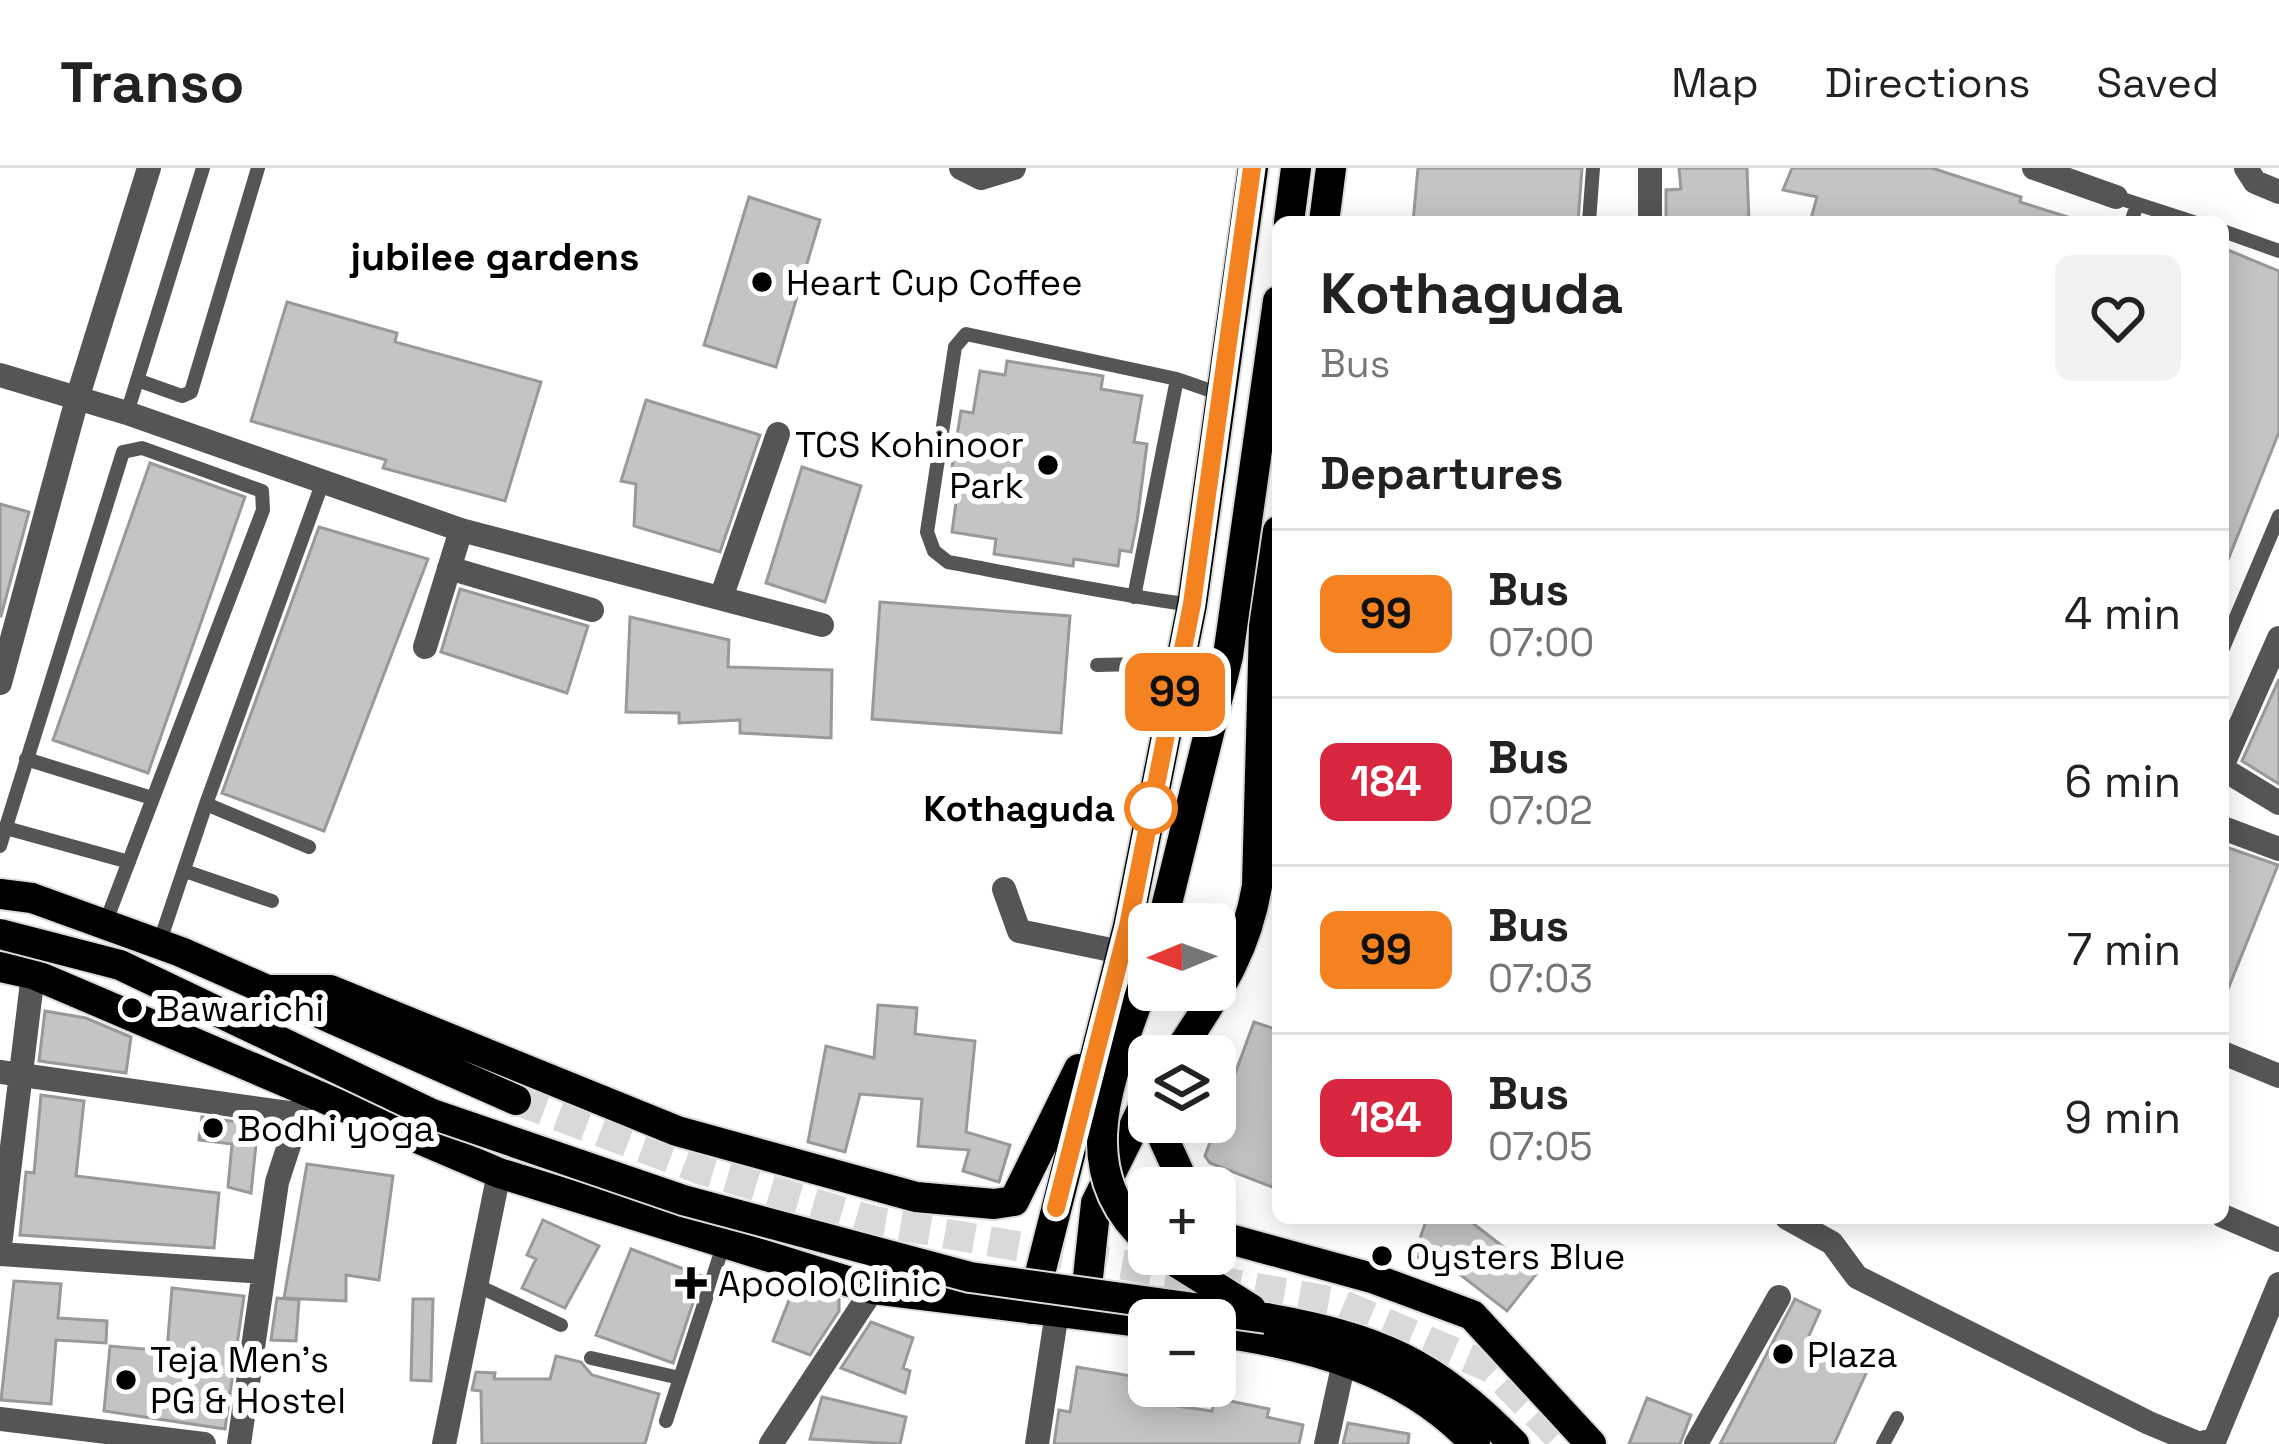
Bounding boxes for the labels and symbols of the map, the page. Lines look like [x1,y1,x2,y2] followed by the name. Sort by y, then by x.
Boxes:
[349,232,640,281] district label: jubilee gardens
[786,260,1082,306] place label: Heart Cup Coffee
[749,269,775,295] marker: Heart Cup Coffee
[795,422,1024,509] place label: TCS Kohinoor Park
[1035,452,1061,478] marker: TCS Kohinoor Park
[1121,653,1229,731] line badge: 99
[1126,783,1176,833] marker: Kothaguda
[924,786,1115,832] place label: Kothaguda
[1128,903,1236,1011] north arrow
[156,986,324,1032] place label: Bawarichi
[119,995,145,1021] marker: Bawarichi
[237,1106,434,1152] place label: Bodhi yoga
[200,1115,226,1141] marker: Bodhi yoga
[1406,1234,1625,1280] place label: Oysters Blue
[1369,1243,1395,1269] marker: Oysters Blue
[718,1261,942,1307] place label: Apoolo Clinic
[675,1267,707,1299] marker: Apoolo Clinic
[1807,1332,1898,1378] place label: Plaza
[150,1337,346,1424] place label: Teja Men's PG & Hostel
[1770,1341,1796,1367] marker: Plaza
[113,1367,139,1393] marker: Teja Men's PG & Hostel

